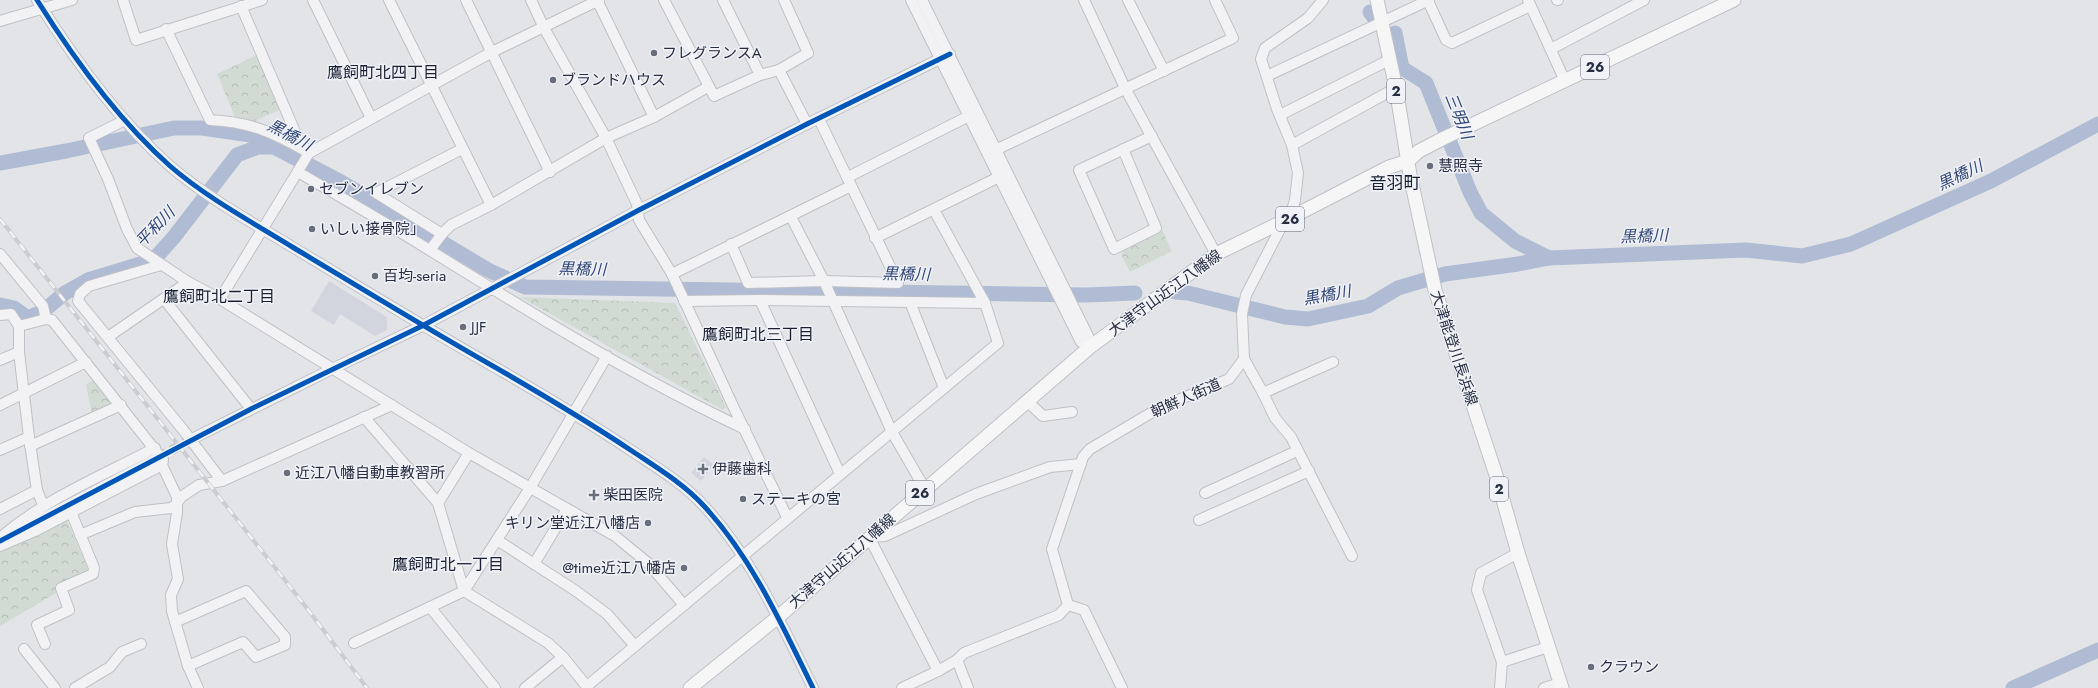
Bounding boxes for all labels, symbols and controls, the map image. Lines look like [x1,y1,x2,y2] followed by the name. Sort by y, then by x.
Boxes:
[662,42,762,64] place label: フレグランスA
[649,48,659,58] marker: フレグランスA
[1581,55,1609,79] road number: 26
[327,61,439,84] district label: 鷹飼町北四丁目
[561,69,666,91] place label: ブランドハウス
[548,75,558,85] marker: ブランドハウス
[1387,79,1405,103] road number: 2
[1439,89,1479,144] water label: 三明川
[263,114,318,157] water label: 黒橋川
[1933,154,1988,196] water label: 黒橋川
[1438,155,1483,177] place label: 慧照寺
[1425,161,1435,171] marker: 慧照寺
[1370,171,1421,195] district label: 音羽町
[319,178,424,200] place label: セブンイレブン
[306,184,316,194] marker: セブンイレブン
[130,200,181,252] water label: 平和川
[1276,207,1304,231] road number: 26
[320,218,425,240] place label: いしい接骨院」
[307,224,317,234] marker: いしい接骨院」
[1620,224,1670,248] water label: 黒橋川
[1104,244,1226,342] street label: 大津守山近江八幡線
[558,257,608,281] water label: 黒橋川
[882,262,932,286] water label: 黒橋川
[383,265,446,287] place label: 百均-seria
[370,271,380,281] marker: 百均-seria
[1301,279,1355,310] water label: 黒橋川
[163,285,275,308] district label: 鷹飼町北二丁目
[1425,288,1483,408] street label: 大津能登川長浜線
[469,316,487,338] place label: JJF
[458,322,468,332] marker: JJF
[702,323,814,346] district label: 鷹飼町北三丁目
[1147,373,1225,423] street label: 朝鮮人街道
[712,458,772,480] place label: 伊藤歯科
[295,462,445,484] place label: 近江八幡自動車教習所
[697,463,709,475] marker: 伊藤歯科
[282,468,292,478] marker: 近江八幡自動車教習所
[1490,477,1508,501] road number: 2
[906,481,934,505] road number: 26
[603,484,663,506] place label: 柴田医院
[751,488,841,510] place label: ステーキの宮
[588,489,600,501] marker: 柴田医院
[738,494,748,504] marker: ステーキの宮
[784,508,900,614] street label: 大津守山近江八幡線
[505,512,640,534] place label: キリン堂近江八幡店
[643,518,653,528] marker: キリン堂近江八幡店
[392,553,504,576] district label: 鷹飼町北一丁目
[563,557,676,579] place label: @time近江八幡店
[679,563,689,573] marker: @time近江八幡店
[1599,656,1659,678] place label: クラウン
[1586,662,1596,672] marker: クラウン

